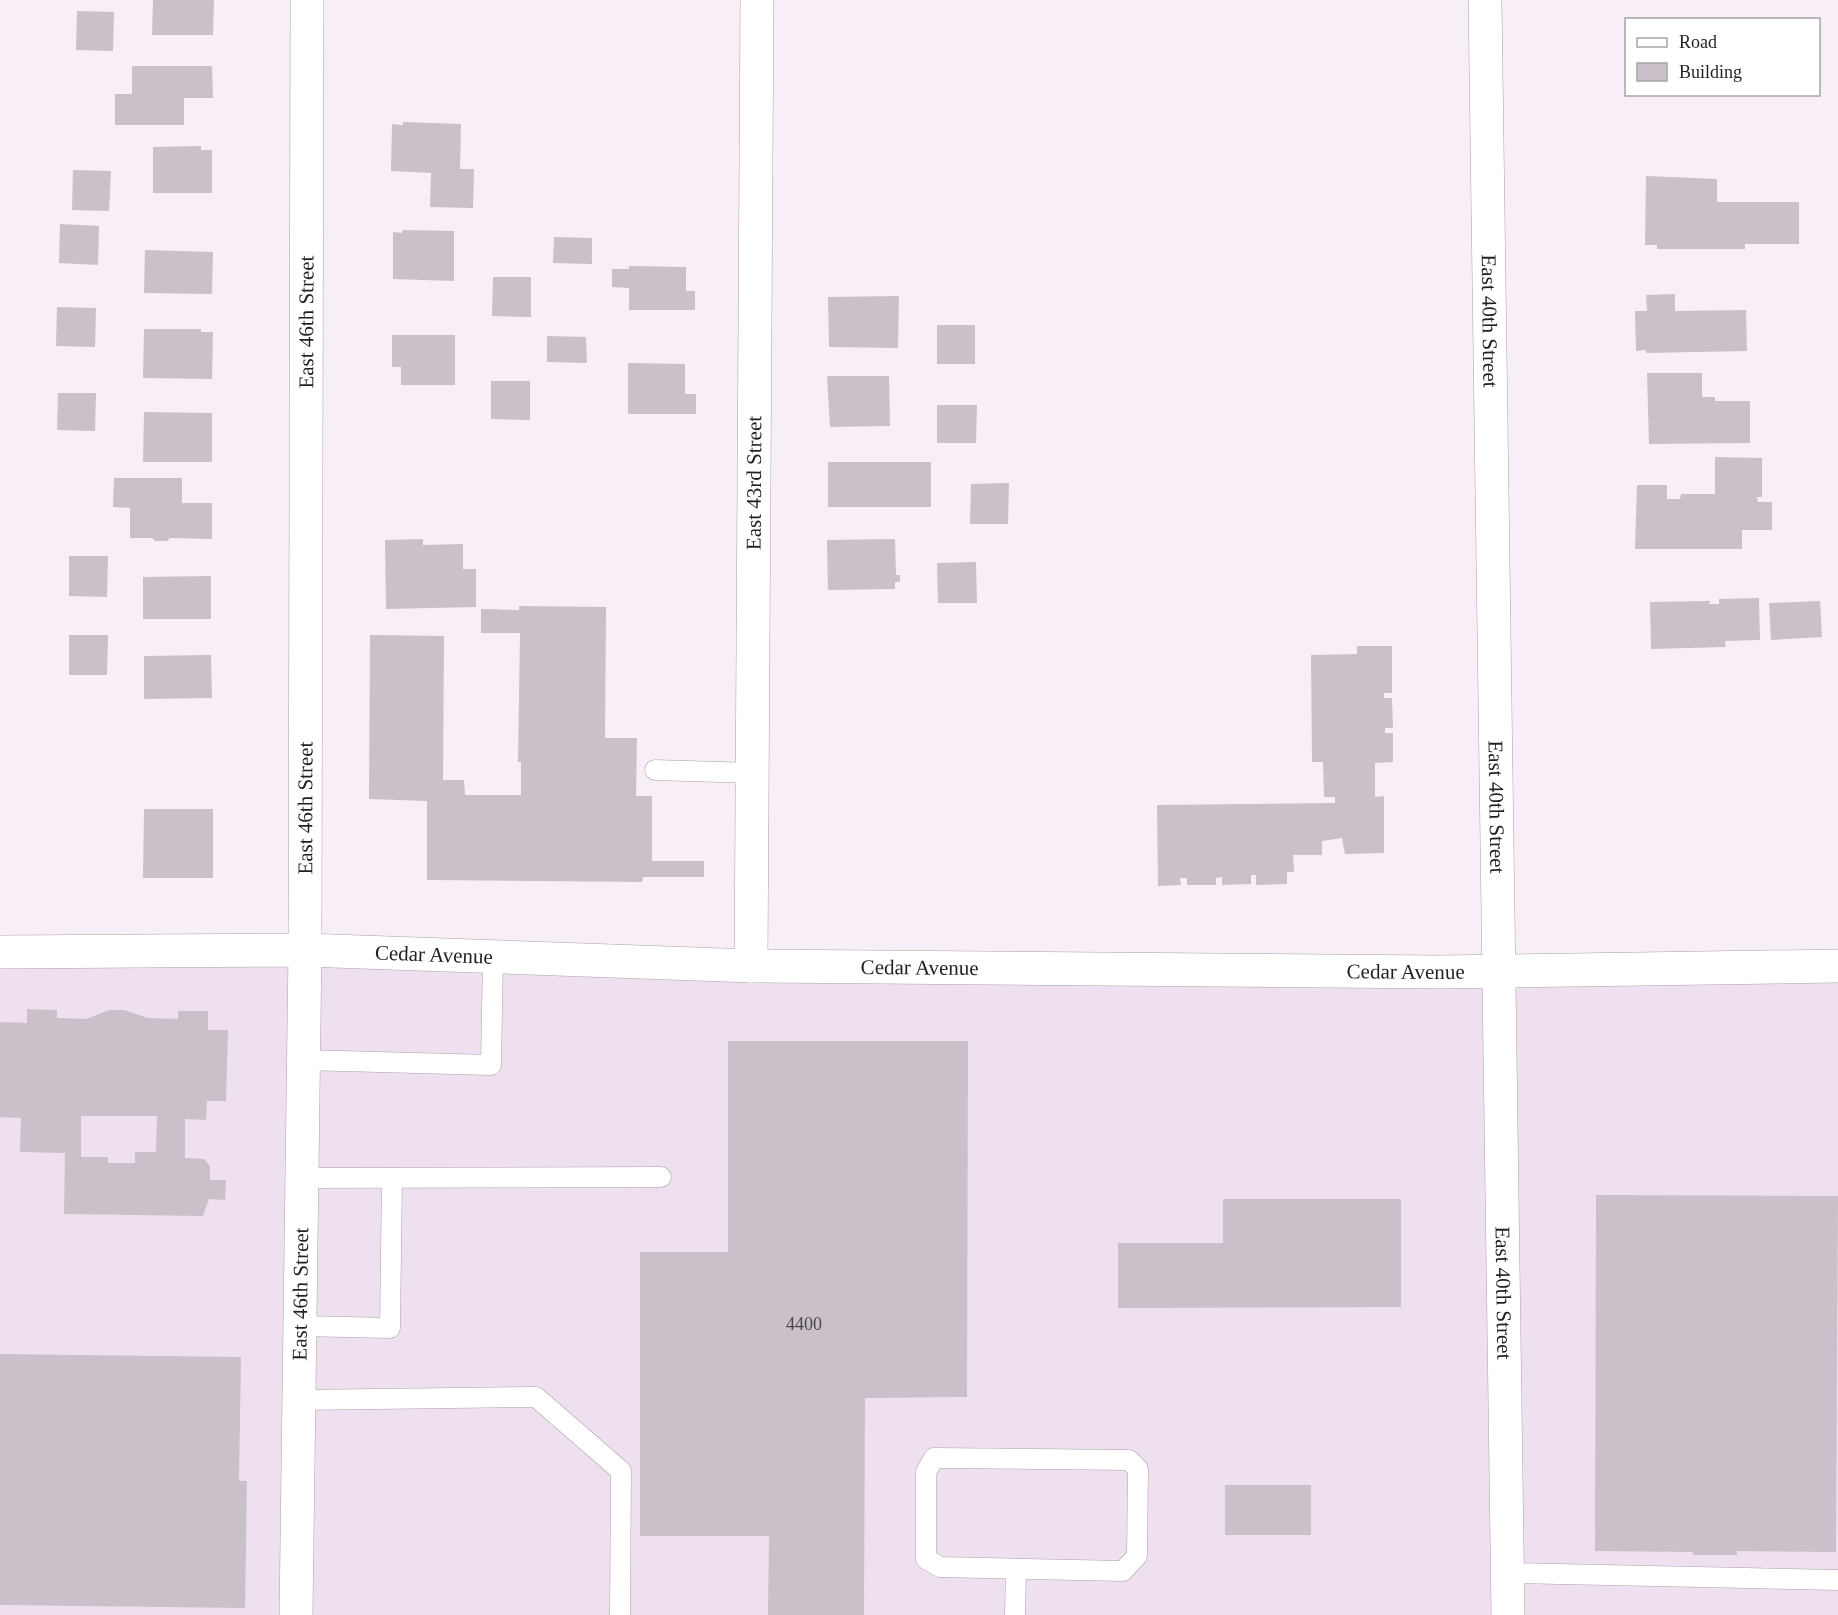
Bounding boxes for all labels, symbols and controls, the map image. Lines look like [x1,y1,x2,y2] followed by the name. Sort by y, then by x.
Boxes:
[1625,18,1820,96] legend
[1679,32,1717,52] text: Road
[1679,62,1742,82] text: Building
[1477,254,1503,388] street label: East 40th Street
[294,255,318,389] street label: East 46th Street
[742,416,766,550] street label: East 43rd Street
[1484,740,1509,874] street label: East 40th Street
[293,741,317,875] street label: East 46th Street
[375,941,493,969] street label: Cedar Avenue
[861,955,979,980] street label: Cedar Avenue
[1347,959,1465,984] street label: Cedar Avenue
[1490,1226,1516,1360] street label: East 40th Street
[287,1227,313,1361] street label: East 46th Street
[786,1314,822,1334] house number: 4400

